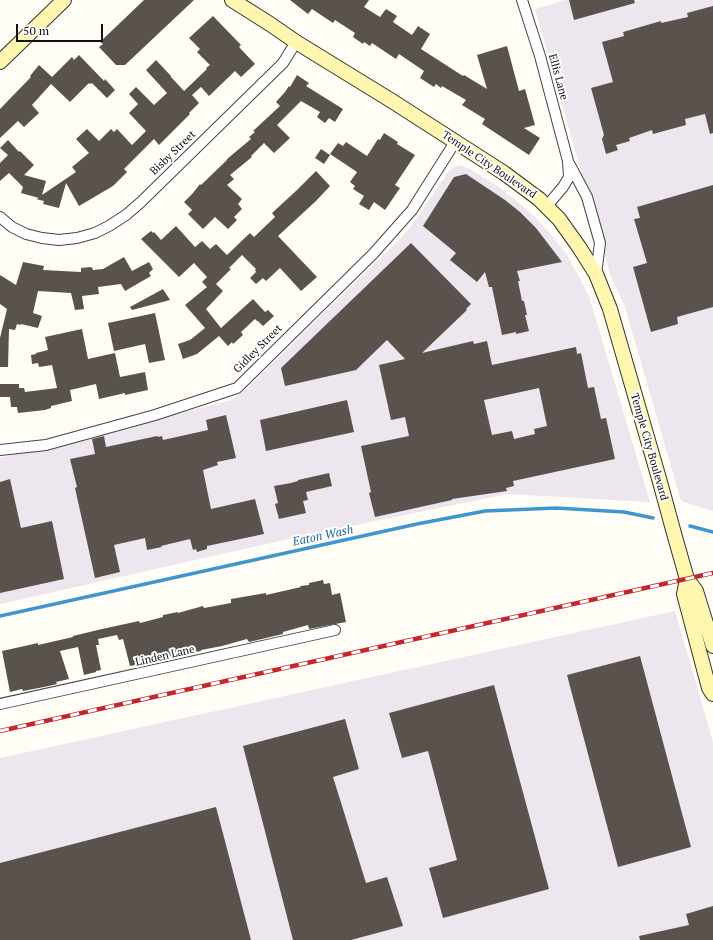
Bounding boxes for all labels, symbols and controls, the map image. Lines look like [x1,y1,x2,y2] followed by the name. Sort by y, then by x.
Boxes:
[18,16,105,42] scale bar
[23,23,49,38] text: 50 m
[545,52,571,102] street label: Ellis Lane
[147,128,199,178] street label: Bisby Street
[439,129,539,201] street label: Temple City Boulevard
[231,322,285,376] street label: Gidley Street
[627,392,671,502] street label: Temple City Boulevard
[291,523,355,549] water label: Eaton Wash
[134,643,196,669] street label: Linden Lane

